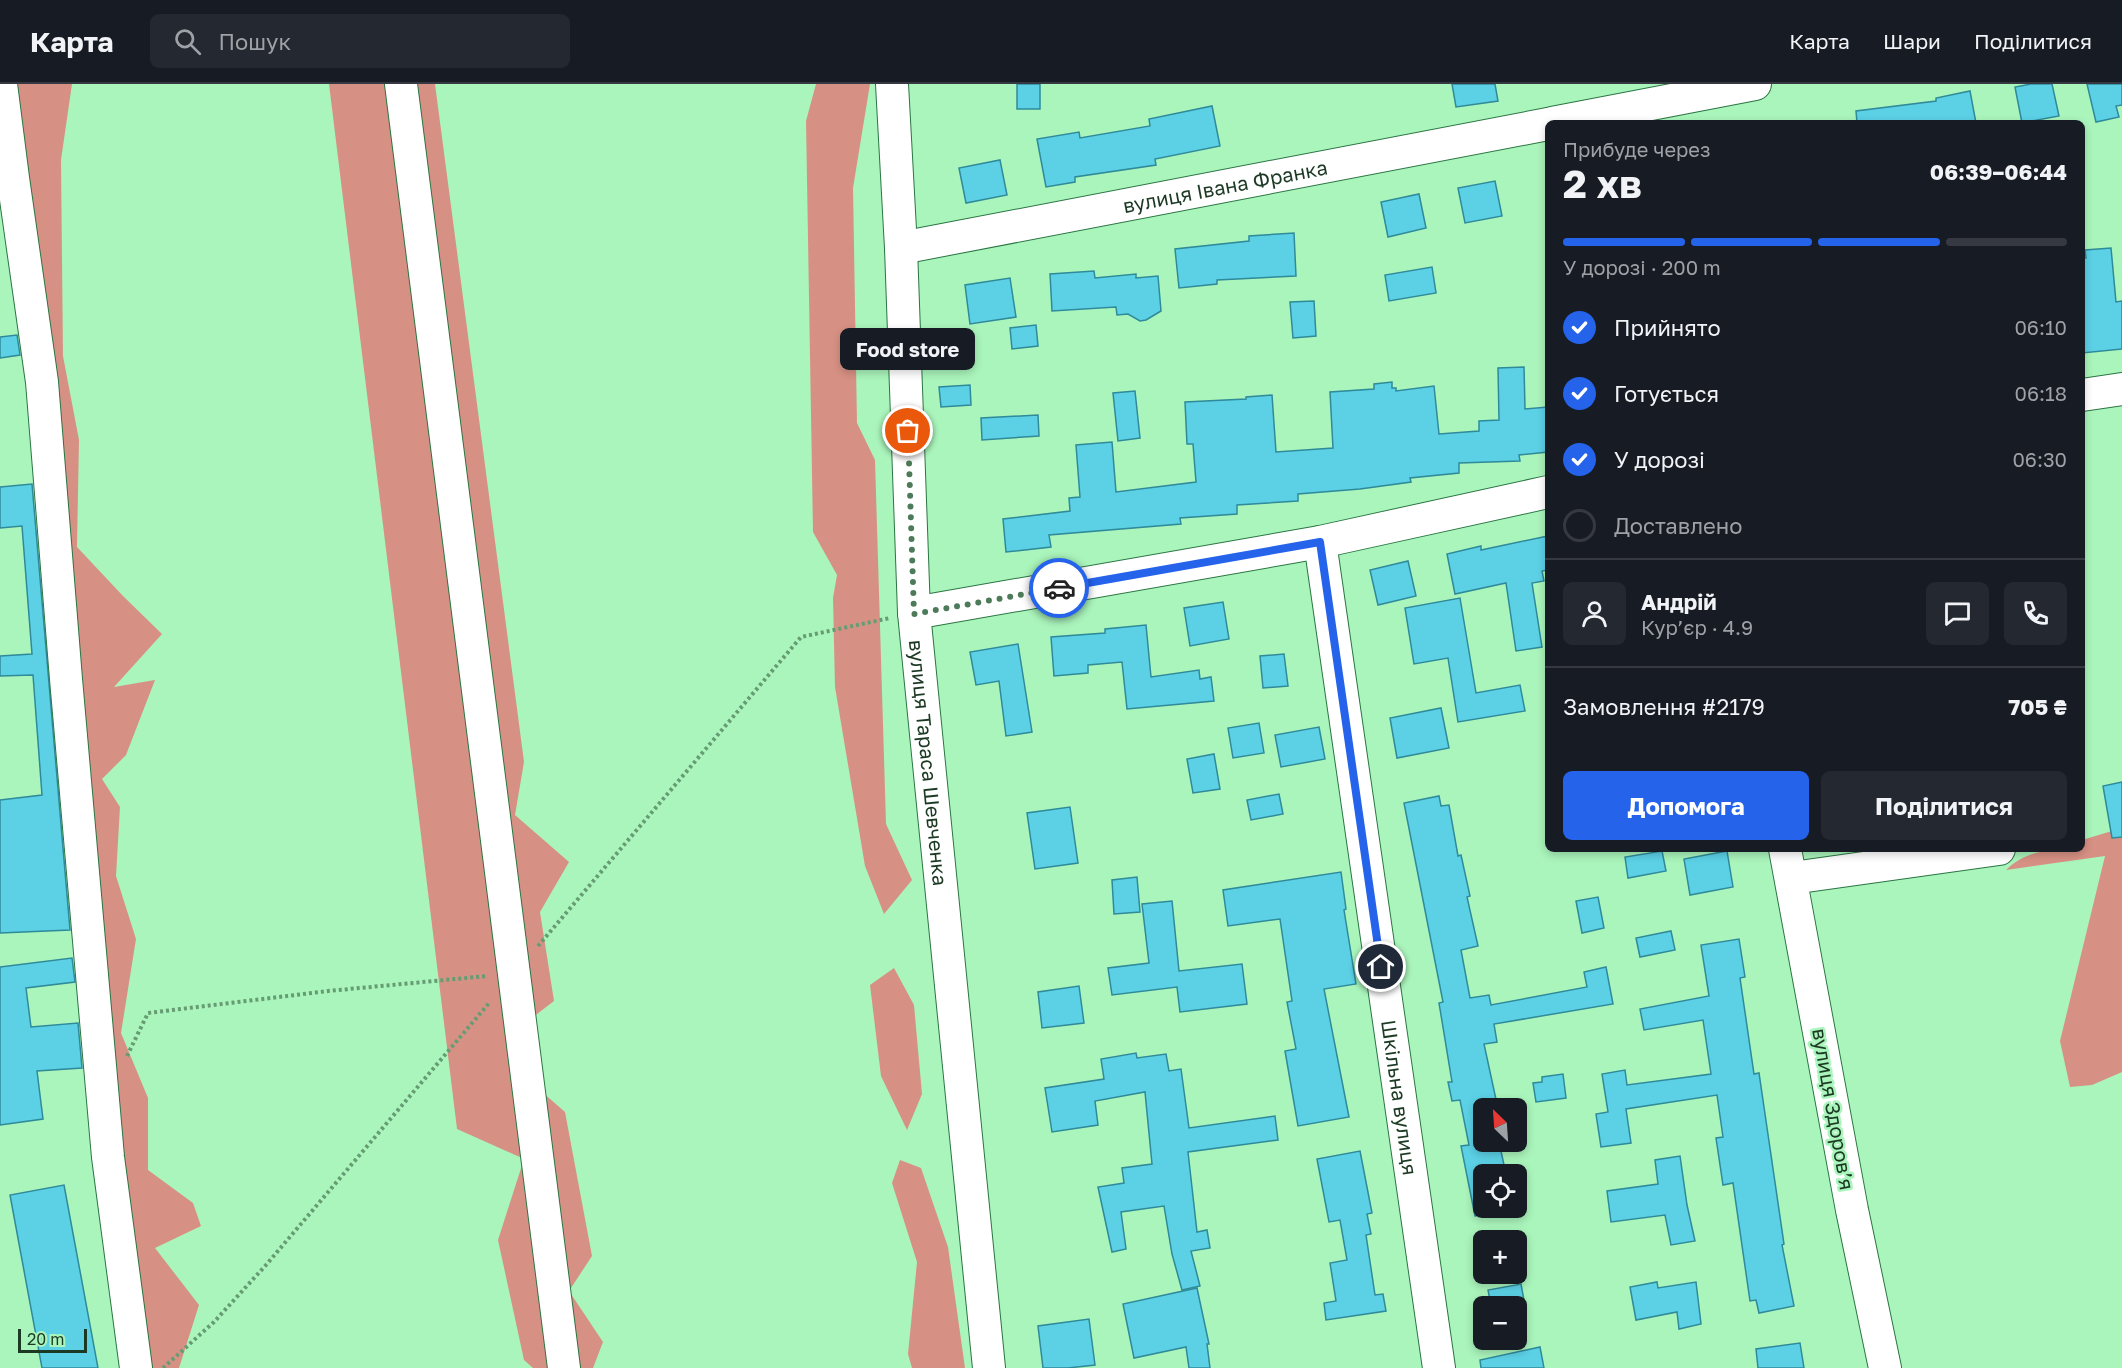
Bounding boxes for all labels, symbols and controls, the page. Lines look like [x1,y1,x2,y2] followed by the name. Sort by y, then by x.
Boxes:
[150,14,570,68] search box
[30,25,114,58] text: Карта
[171,25,204,58] icon: search
[219,28,291,55] text: Пошук
[1789,28,1850,54] text: Карта
[1883,28,1941,54] text: Шари
[1974,28,2092,54] text: Поділитися
[1563,137,1710,161] text: Прибуде через
[1121,155,1329,217] street label: вулиця Івана Франка
[1930,158,2067,185] text: 06:39–06:44
[1563,160,1642,207] text: 2 хв
[1563,255,1721,279] text: У дорозі · 200 m
[1563,311,1596,344] icon: check
[1614,314,1721,341] text: Прийнято
[2014,315,2067,339] text: 06:10
[840,329,976,371] callout: Food store
[856,337,959,361] text: Food store
[1563,377,1596,410] icon: check
[1614,380,1719,407] text: Готується
[2015,381,2067,405] text: 06:18
[882,405,933,456] pin
[891,414,924,447] icon: bag
[1563,443,1596,476] icon: check
[1614,446,1705,473] text: У дорозі
[2012,447,2067,471] text: 06:30
[1614,512,1742,539] text: Доставлено
[1029,558,1089,618] courier
[1043,572,1076,605] icon: car
[1563,582,1626,645] button: person
[1926,582,1989,645] button: chat
[2004,582,2067,645] button: phone
[1641,588,1717,615] text: Андрій
[1641,615,1753,639] text: Кур’єр · 4.9
[905,639,953,887] street label: вулиця Тараса Шевченка
[1563,693,1765,720] text: Замовлення #2179
[2008,693,2067,720] text: 705 ₴
[1563,771,1809,840] button: Допомога
[1821,771,2067,840] button: Поділитися
[1355,941,1406,992] pin
[1364,950,1397,983] icon: home
[1377,1018,1423,1176] street label: Шкільна вулиця
[1808,1026,1860,1192] street label: вулиця Здоровʼя
[1473,1098,1527,1152] north arrow
[1473,1098,1527,1350] map controls
[1473,1164,1527,1218] button: locate
[1473,1230,1527,1284] button: +
[1473,1296,1527,1350] button: −
[18,1326,87,1354] scale bar
[27,1329,64,1349] text: 20 m

